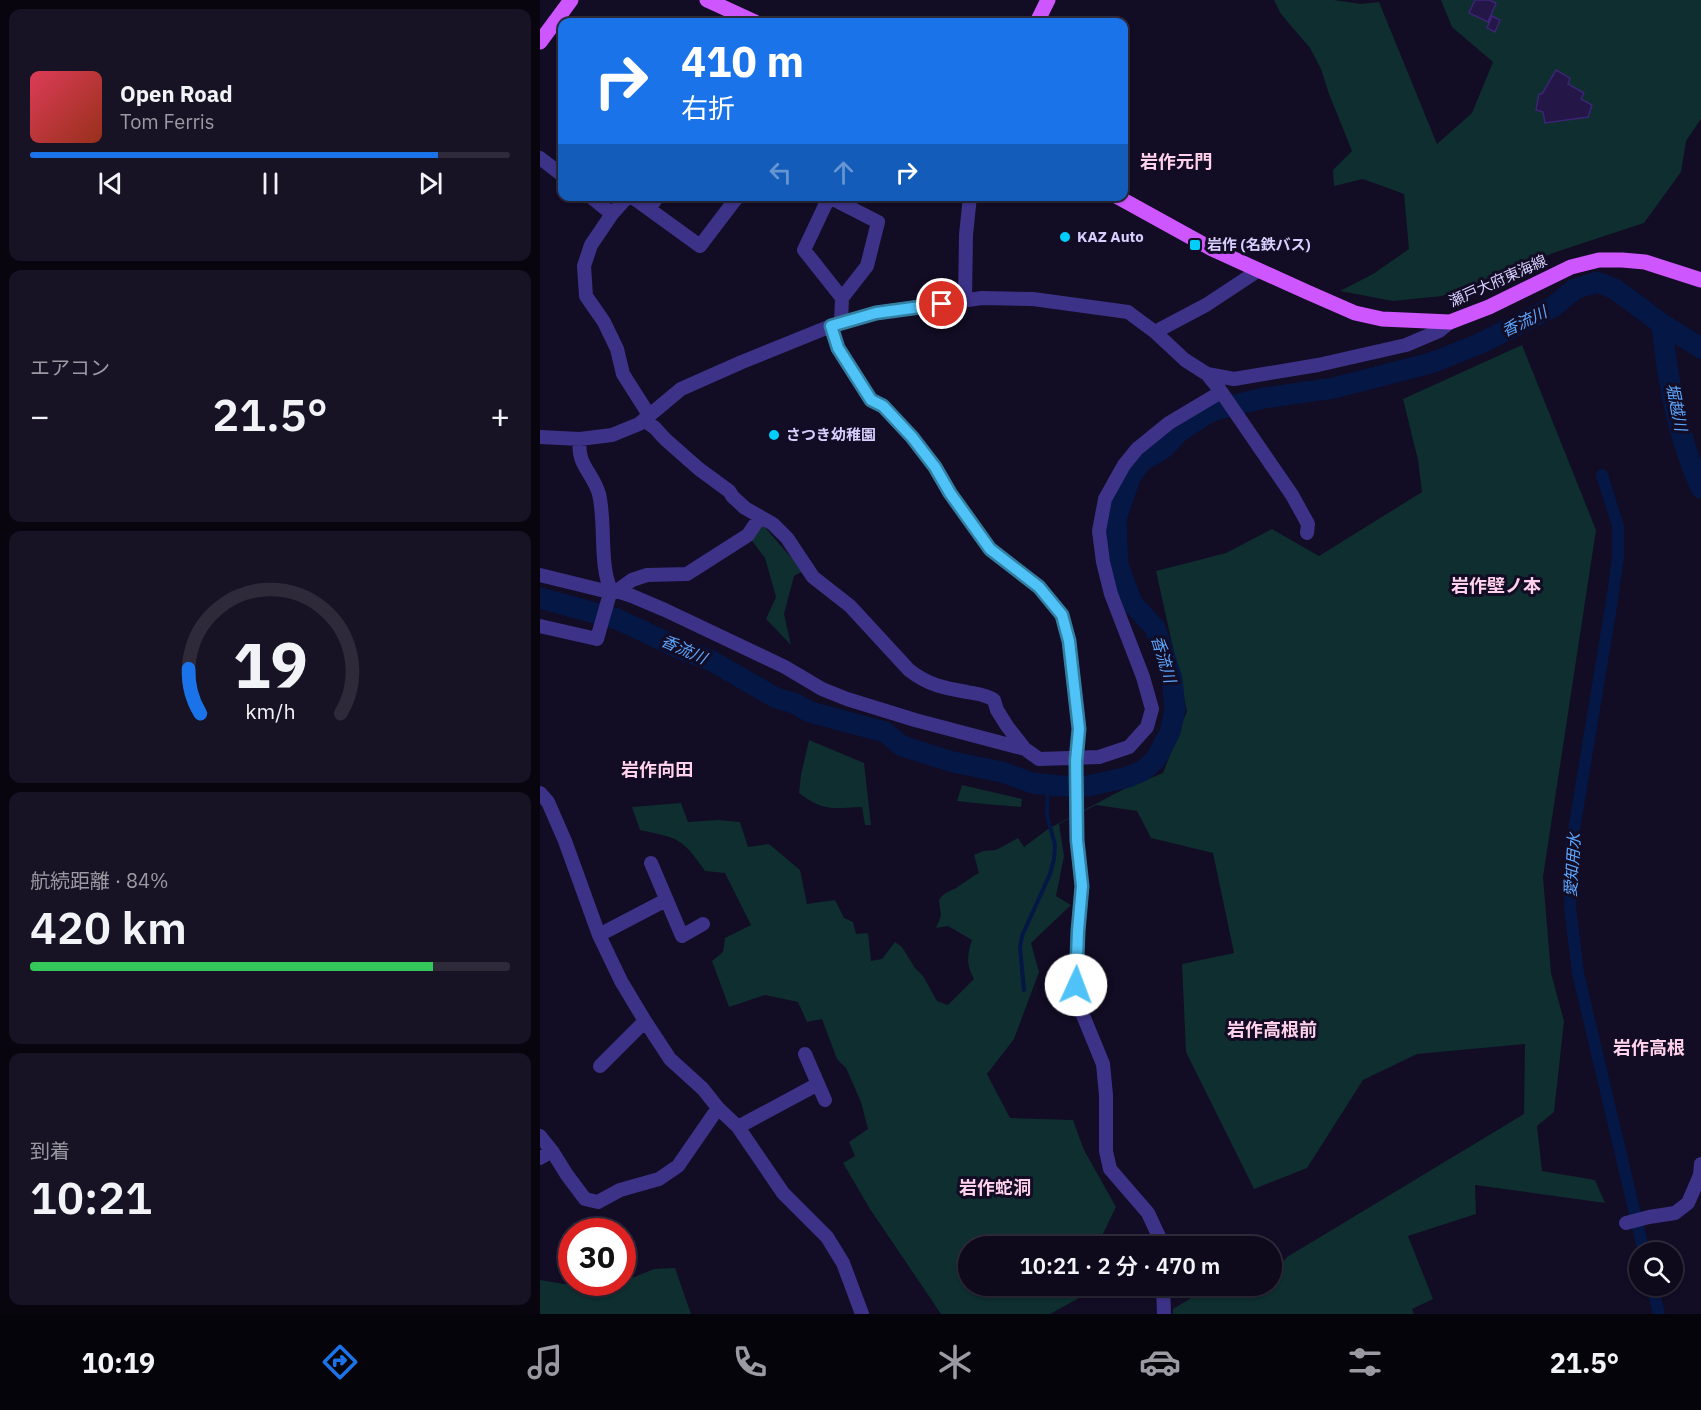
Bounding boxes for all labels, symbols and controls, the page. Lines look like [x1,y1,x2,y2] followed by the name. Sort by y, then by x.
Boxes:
[681,34,804,89] text: 410 m
[582,42,660,120] icon: right
[120,79,233,108] text: Open Road
[681,90,735,125] text: 右折
[120,108,215,135] text: Tom Ferris
[1140,150,1212,173] district label: 岩作元門
[764,156,797,189] icon: left
[827,156,860,189] icon: ahead
[890,156,923,189] icon: right
[94,167,127,200] icon: previous
[254,167,287,200] icon: pause
[414,167,447,200] icon: next
[1077,227,1144,246] place label: KAZ Auto
[1058,230,1072,244] marker: KAZ Auto
[1207,235,1311,254] place label: 岩作 (名鉄バス)
[1188,238,1202,252] marker: 岩作 (名鉄バス)
[1446,251,1550,311] street label: 瀬戸大府東海線
[916,278,967,329] pin
[925,287,958,320] icon: arrive
[1498,301,1552,341] water label: 香流川
[30,354,110,381] text: エアコン
[1663,382,1692,434] water label: 堀越川
[212,385,328,443] text: 21.5°
[30,394,50,437] text: −
[490,394,510,437] text: +
[786,425,876,444] place label: さつき幼稚園
[767,428,781,442] marker: さつき幼稚園
[1451,574,1541,597] district label: 岩作壁ノ本
[233,624,307,705] text: 19
[658,630,712,669] water label: 香流川
[1147,633,1181,687] water label: 香流川
[245,697,295,725] text: km/h
[621,758,693,781] district label: 岩作向田
[1560,830,1584,898] water label: 愛知用水
[30,867,169,894] text: 航続距離 · 84%
[30,898,187,956] text: 420 km
[1044,953,1108,1017] position arrow
[1227,1018,1317,1041] district label: 岩作高根前
[1613,1036,1685,1059] district label: 岩作高根
[30,1137,70,1164] text: 到着
[30,1168,152,1226] text: 10:21
[959,1176,1031,1199] district label: 岩作蛇洞
[558,1218,636,1296] speed limit sign: 30
[1629,1242,1683,1296] map controls
[1629,1242,1683,1296] button: search
[1020,1251,1220,1280] text: 10:21 · 2 分 · 470 m
[319,1341,361,1383] icon: directions
[524,1341,566,1383] icon: music
[729,1341,771,1383] icon: phone
[934,1341,976,1383] icon: climate
[1139,1341,1181,1383] icon: car
[1344,1341,1386,1383] icon: filters
[82,1345,155,1380] text: 10:19
[1550,1345,1619,1380] text: 21.5°

